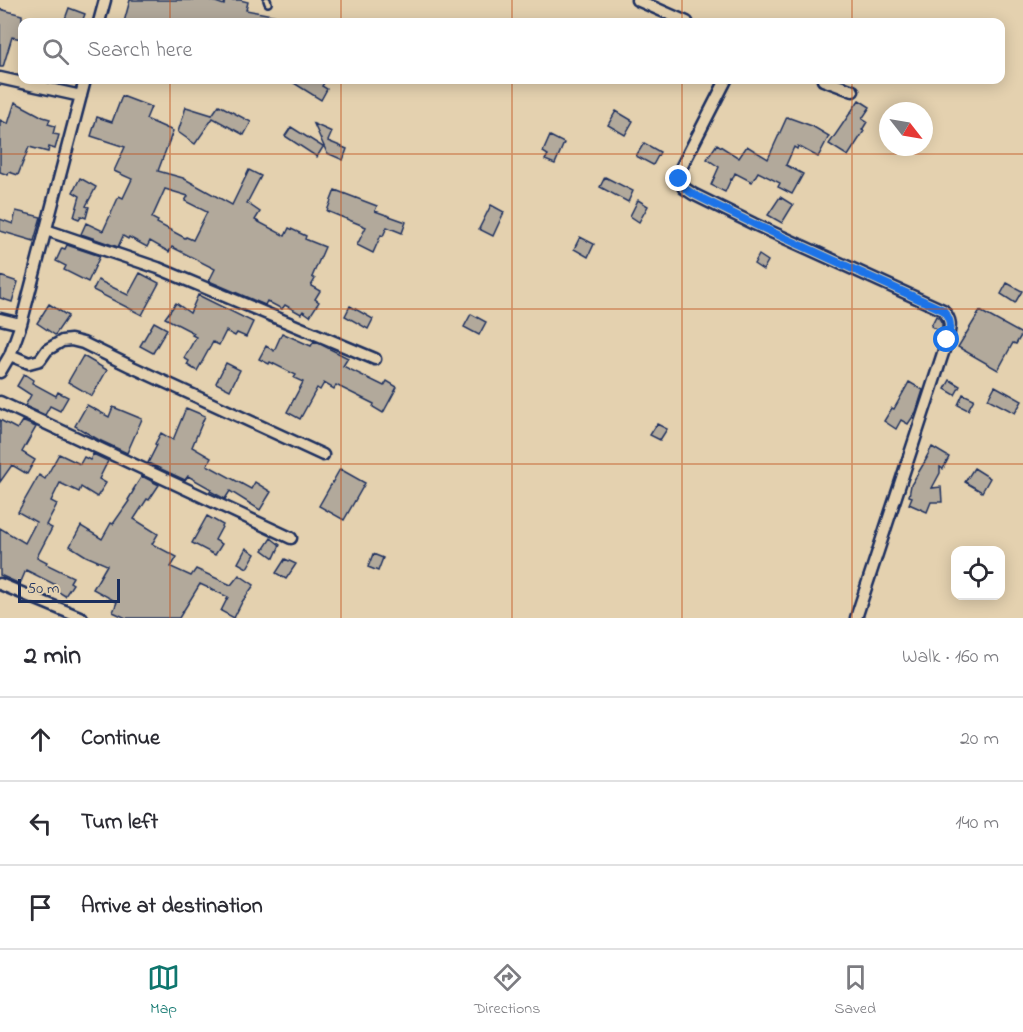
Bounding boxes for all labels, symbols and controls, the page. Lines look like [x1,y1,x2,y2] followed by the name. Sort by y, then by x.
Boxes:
[18,18,1005,84] search box
[39,35,72,68] icon: search
[87,35,192,67] text: Search here
[879,102,933,156] north arrow
[665,165,691,191] route end
[933,326,959,352] route start
[951,546,1005,600] map controls
[951,546,1005,600] button: locate
[18,576,120,604] scale bar
[27,577,59,601] text: 50 m
[24,638,81,676] text: 2 min
[902,643,999,672] text: Walk · 160 m
[24,723,57,756] icon: ahead
[81,723,160,755] text: Continue
[960,725,999,754] text: 20 m
[24,807,57,840] icon: left
[81,807,158,839] text: Turn left
[955,809,999,838] text: 140 m
[24,891,57,924] icon: arrive
[81,891,263,923] text: Arrive at destination
[147,961,180,1021] tab: Map
[474,961,540,1021] tab: Directions
[834,961,876,1021] tab: Saved

